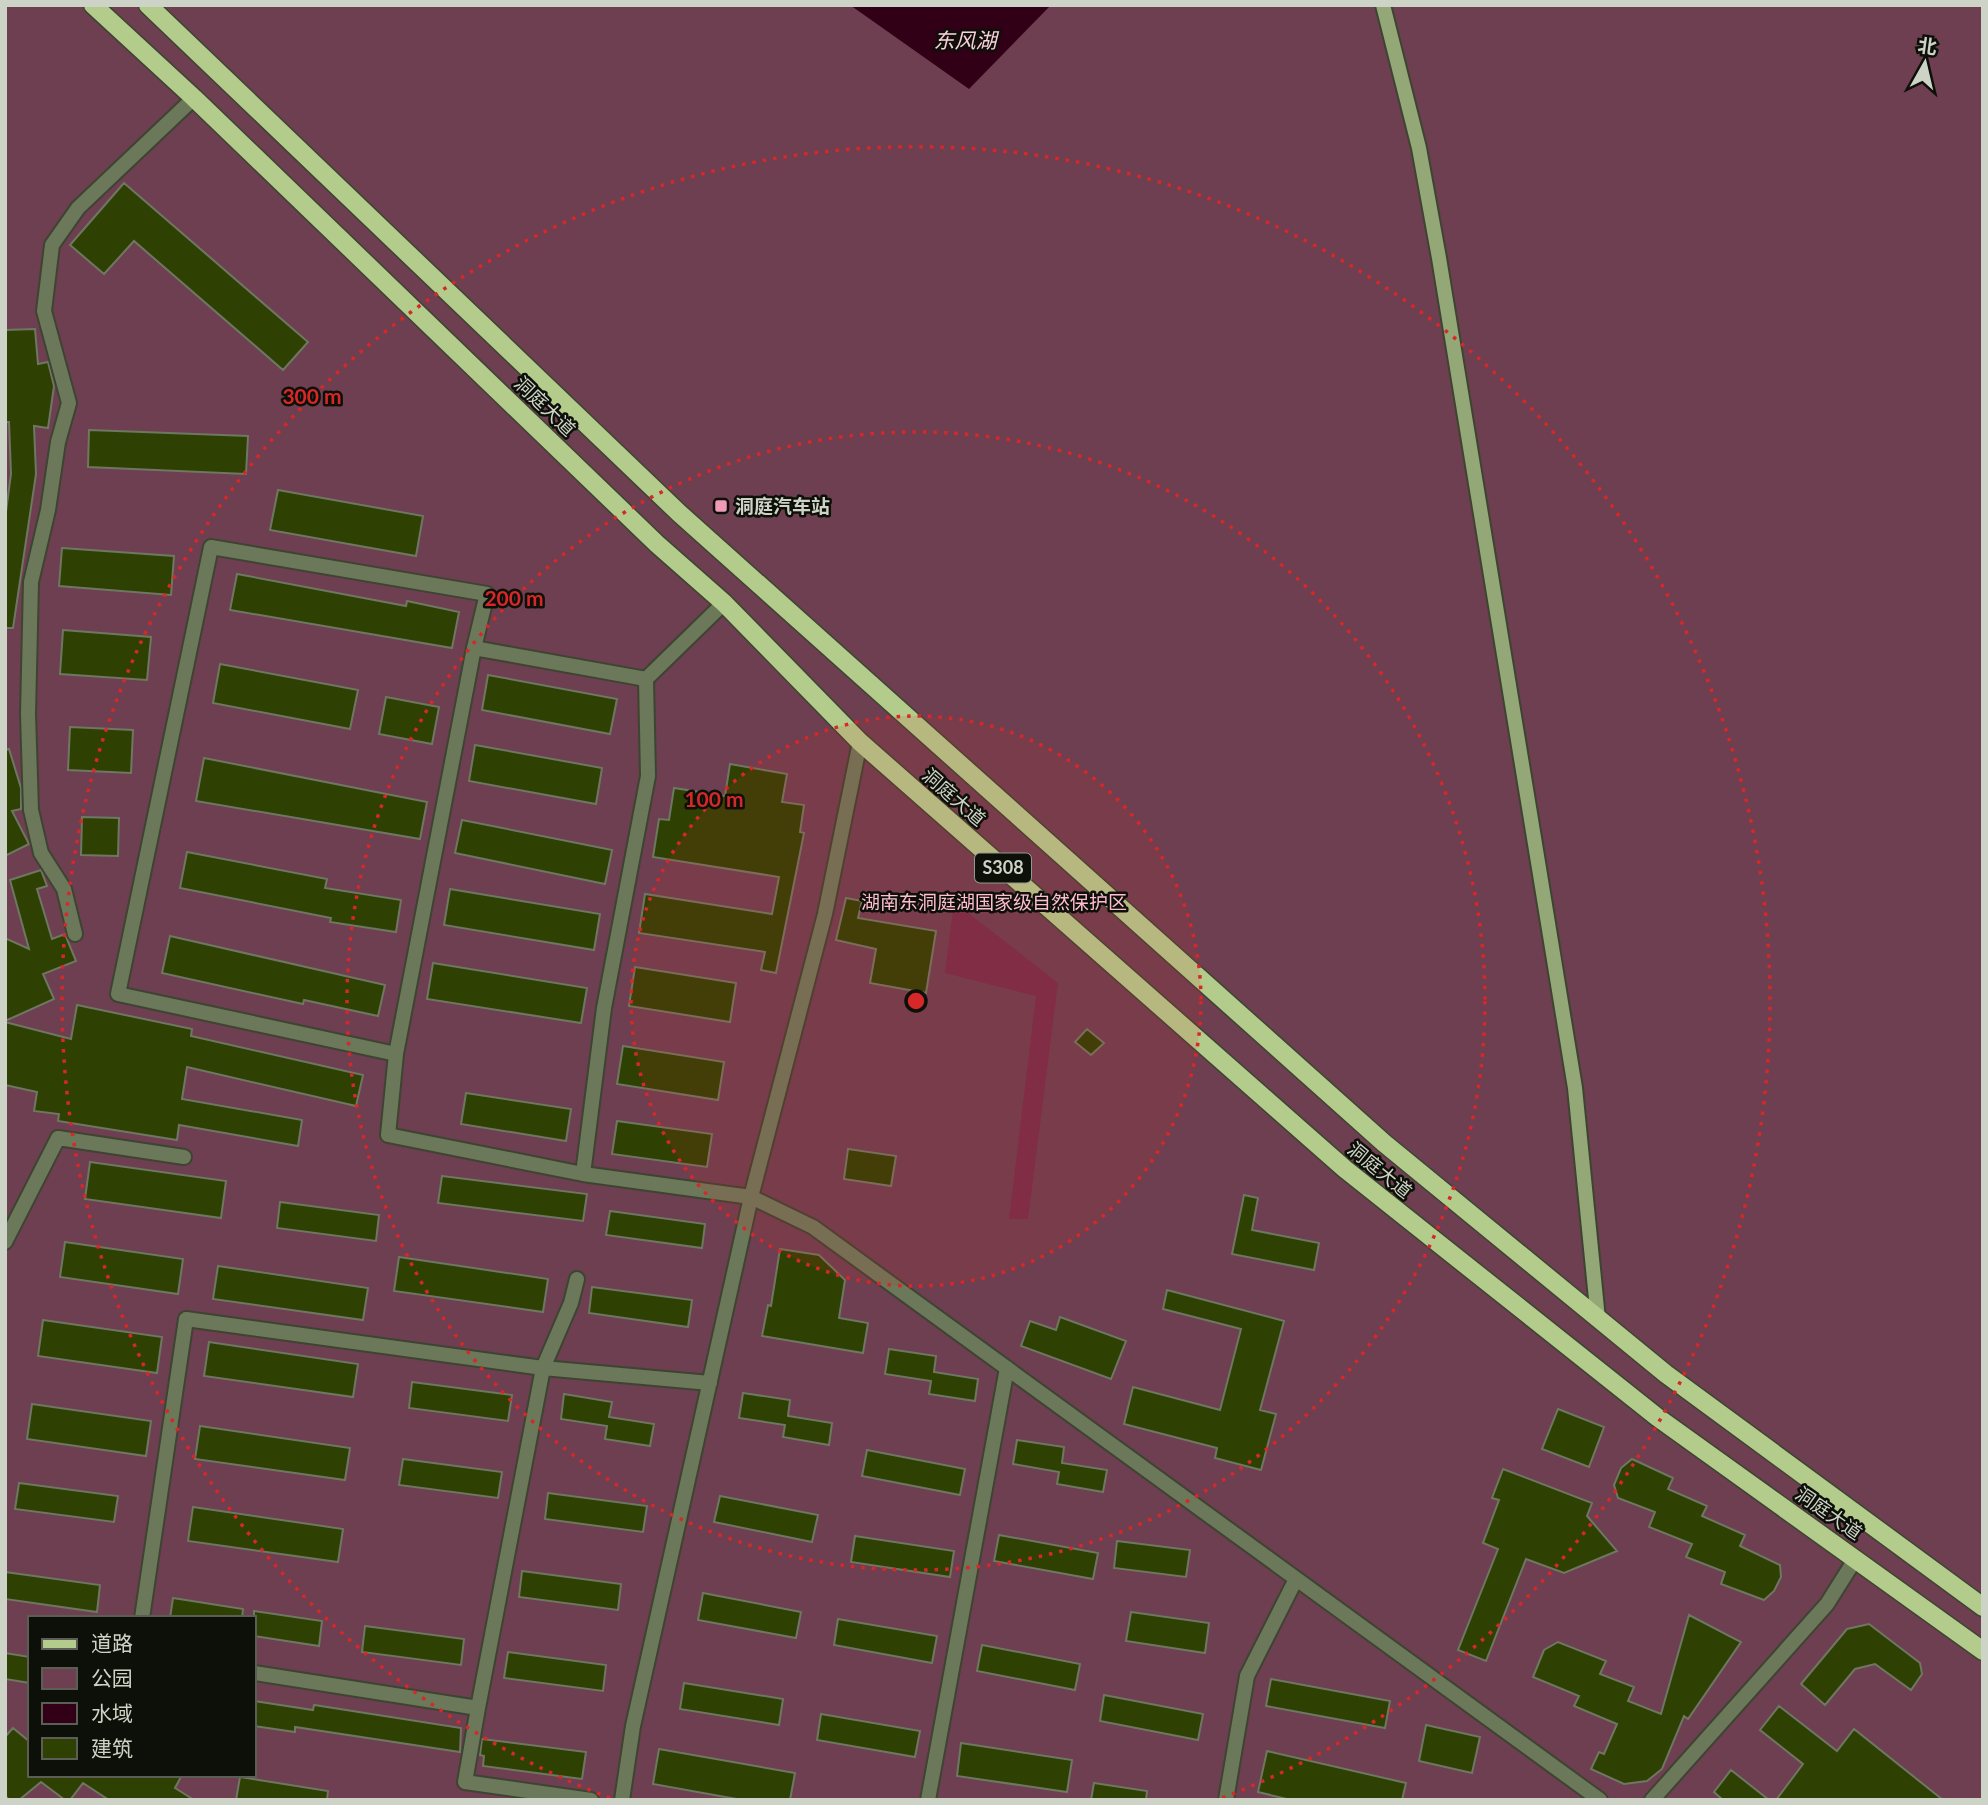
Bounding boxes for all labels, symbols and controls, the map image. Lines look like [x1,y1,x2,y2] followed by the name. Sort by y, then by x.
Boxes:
[934,27,999,52] water label: 东风湖
[1890,28,1960,98] north arrow
[1916,33,1938,58] text: 北
[510,371,581,440] street label: 洞庭大道
[282,383,342,408] text: 300 m
[735,494,830,517] place label: 洞庭汽车站
[713,498,729,514] marker: 洞庭汽车站
[484,585,544,610] text: 200 m
[918,763,991,830] street label: 洞庭大道
[684,786,744,811] text: 100 m
[975,854,1031,882] road number: S308
[861,890,1127,913] park label: 湖南东洞庭湖国家级自然保护区
[904,989,928,1013] centre of rings
[1344,1137,1417,1202] street label: 洞庭大道
[1792,1481,1867,1544] street label: 洞庭大道
[28,1616,256,1777] legend
[91,1630,133,1655] text: 道路
[91,1665,133,1690] text: 公园
[91,1700,133,1725] text: 水域
[91,1735,133,1760] text: 建筑

